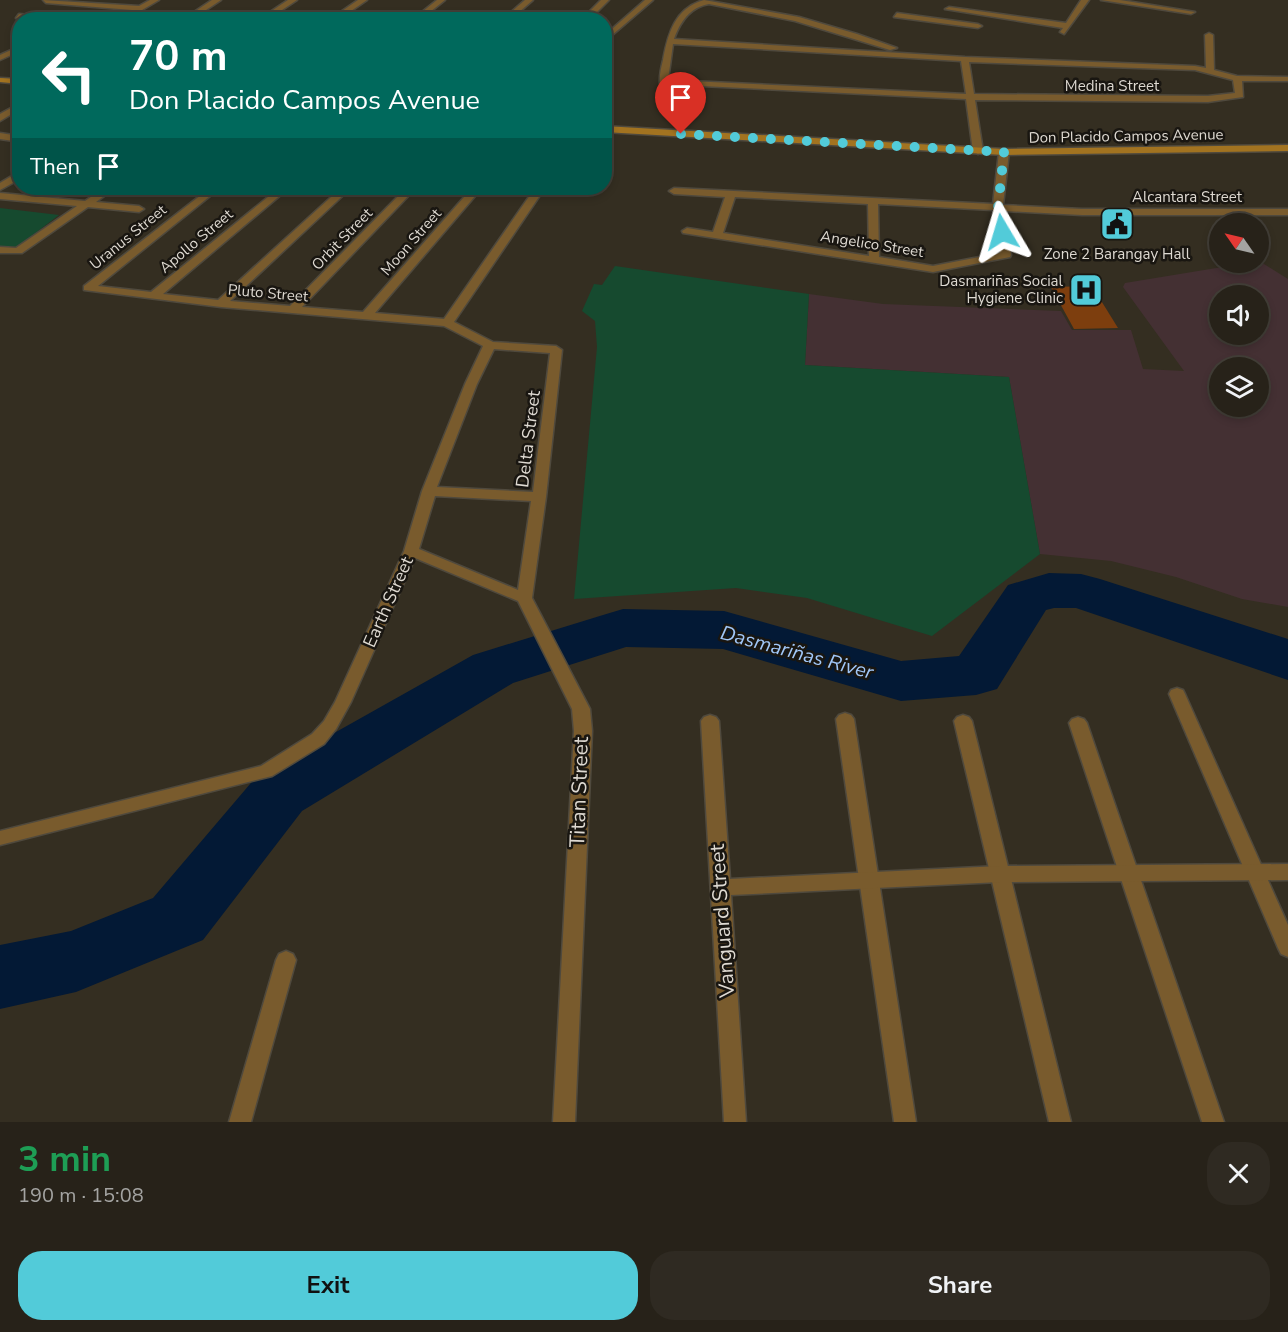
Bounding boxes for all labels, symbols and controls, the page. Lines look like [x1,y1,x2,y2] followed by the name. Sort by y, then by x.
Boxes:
[129,28,228,85] text: 70 m
[30,36,108,114] icon: left
[655,72,706,134] pin
[1065,76,1160,96] street label: Medina Street
[664,81,697,114] icon: arrive
[129,82,480,119] text: Don Placido Campos Avenue
[1028,124,1224,148] street label: Don Placido Campos Avenue
[92,150,125,183] icon: arrive
[30,152,80,182] text: Then
[1132,187,1243,207] street label: Alcantara Street
[86,199,171,274] street label: Uranus Street
[970,200,1034,264] position arrow
[307,203,377,274] street label: Orbit Street
[155,204,237,278] street label: Apollo Street
[376,204,446,280] street label: Moon Street
[1099,206,1135,242] public building icon: Zone 2 Barangay Hall
[1209,213,1269,273] north arrow
[1209,213,1269,417] map controls
[819,226,926,262] street label: Angelico Street
[1044,244,1191,264] place label: Zone 2 Barangay Hall
[939,271,1064,308] place label: Dasmariñas Social Hygiene Clinic
[1068,272,1104,308] hospital icon: Dasmariñas Social Hygiene Clinic
[227,280,310,307] street label: Pluto Street
[1209,285,1269,345] button: sound
[1209,357,1269,417] button: layers
[510,388,546,489] street label: Delta Street
[357,552,419,651] street label: Earth Street
[717,619,877,686] water label: Dasmariñas River
[563,736,595,848] street label: Titan Street
[703,843,741,1000] street label: Vanguard Street
[18,1135,111,1184] text: 3 min
[1207,1142,1270,1205] button: close
[18,1182,144,1209] text: 190 m · 15:08
[18,1251,638,1320] button: Exit
[650,1251,1270,1320] button: Share

